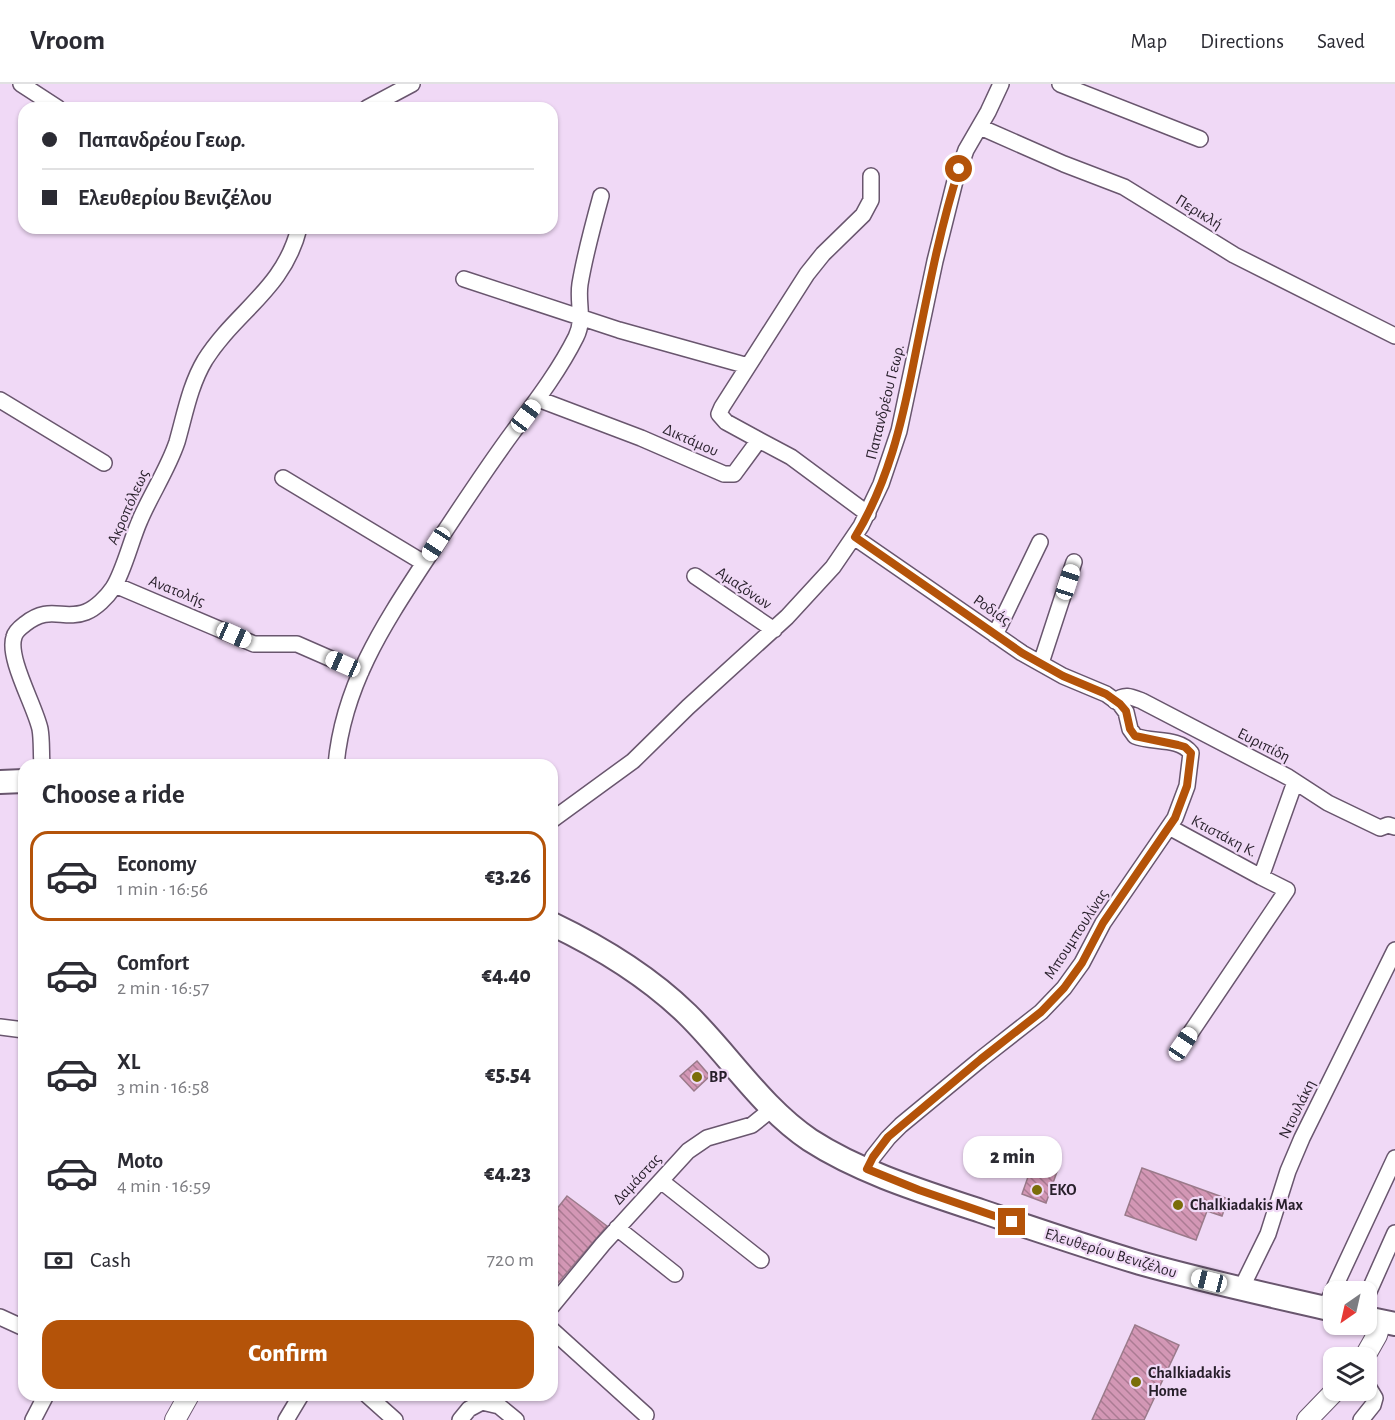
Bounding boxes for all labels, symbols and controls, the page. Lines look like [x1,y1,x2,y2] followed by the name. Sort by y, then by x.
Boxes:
[30,27,105,55] text: Vroom
[1131,31,1167,52] text: Map
[1200,31,1284,52] text: Directions
[1317,31,1365,52] text: Saved
[78,129,246,151] text: Παπανδρέου Γεωρ.
[945,155,972,182] route start
[78,187,272,209] text: Ελευθερίου Βενιζέλου
[1173,192,1225,232] street label: Περικλή
[863,343,907,461] street label: Παπανδρέου Γεωρ.
[508,396,544,436] car
[661,421,721,459] street label: Δικτάμου
[104,467,153,547] street label: Ακροπόλεως
[419,524,453,564] car
[1054,562,1082,602] car
[713,564,775,612] street label: Αμαζόνων
[146,573,207,610] street label: Ανατολής
[970,592,1014,629] street label: Ροδιάς
[214,619,254,651] car
[323,648,363,680] car
[1235,725,1293,765] street label: Ευριπίδη
[42,781,185,808] text: Choose a ride
[1188,812,1260,860] street label: Κτιστάκη Κ.
[45,849,99,903] icon: car
[117,853,197,875] text: Economy
[485,865,531,887] text: €3.26
[117,879,208,899] text: 1 min · 16:56
[1041,886,1112,982] street label: Μπουμπουλίνας
[45,948,99,1002] icon: car
[117,952,189,974] text: Comfort
[482,964,531,986] text: €4.40
[117,978,209,998] text: 2 min · 16:57
[1165,1024,1201,1064] car
[45,1047,99,1101] icon: car
[117,1051,140,1073] text: XL
[485,1063,531,1085] text: €5.54
[709,1069,727,1085] place label: BP
[690,1070,704,1084] marker: BP
[117,1077,210,1097] text: 3 min · 16:58
[1276,1077,1318,1141] street label: Ντουλάκη
[962,1135,1062,1177] callout: 2 min
[45,1146,99,1200] icon: car
[990,1147,1035,1167] text: 2 min
[117,1150,163,1172] text: Moto
[610,1151,665,1208] street label: Δαμάστας
[484,1162,531,1184] text: €4.23
[117,1176,211,1196] text: 4 min · 16:59
[1049,1182,1076,1198] place label: EKO
[1030,1183,1044,1197] marker: EKO
[1190,1197,1304,1213] place label: Chalkiadakis Max
[1171,1198,1185,1212] marker: Chalkiadakis Max
[998,1208,1025,1235] route end
[1043,1225,1179,1281] street label: Ελευθερίου Βενιζέλου
[42,1244,75,1277] icon: cash
[90,1249,131,1271] text: Cash
[487,1250,534,1270] text: 720 m
[1189,1268,1229,1294] car
[1323,1281,1377,1335] north arrow
[1323,1281,1377,1401] map controls
[42,1320,534,1389] button: Confirm
[1323,1347,1377,1401] button: layers
[1148,1365,1231,1399] place label: Chalkiadakis Home
[1129,1375,1143,1389] marker: Chalkiadakis Home

